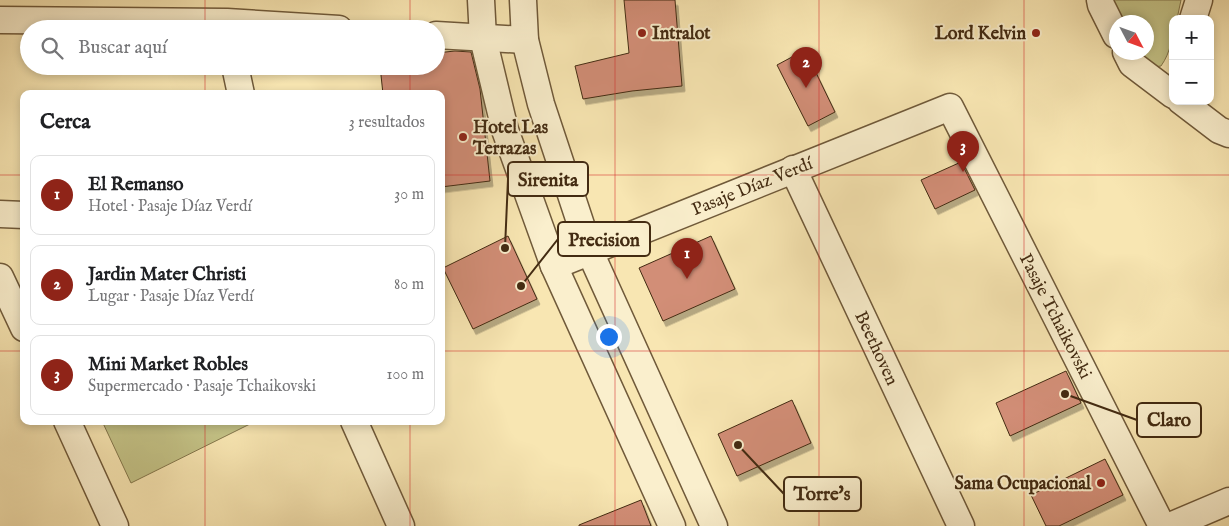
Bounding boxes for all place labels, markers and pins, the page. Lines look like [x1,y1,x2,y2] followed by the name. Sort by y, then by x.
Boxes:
[652,23,711,46] place label: Intralot
[935,23,1026,46] place label: Lord Kelvin
[636,27,648,39] marker: Intralot
[1030,27,1042,39] marker: Lord Kelvin
[790,47,822,88] pin: 2
[472,117,549,161] place label: Hotel Las Terrazas
[457,131,469,143] marker: Hotel Las Terrazas
[947,131,979,172] pin: 3
[508,162,588,196] callout: Sirenita
[558,222,650,256] callout: Precision
[671,238,703,279] pin: 1
[1137,403,1201,437] callout: Claro
[954,473,1092,496] place label: Sama Ocupacional
[784,477,861,511] callout: Torre's
[1095,477,1107,489] marker: Sama Ocupacional

